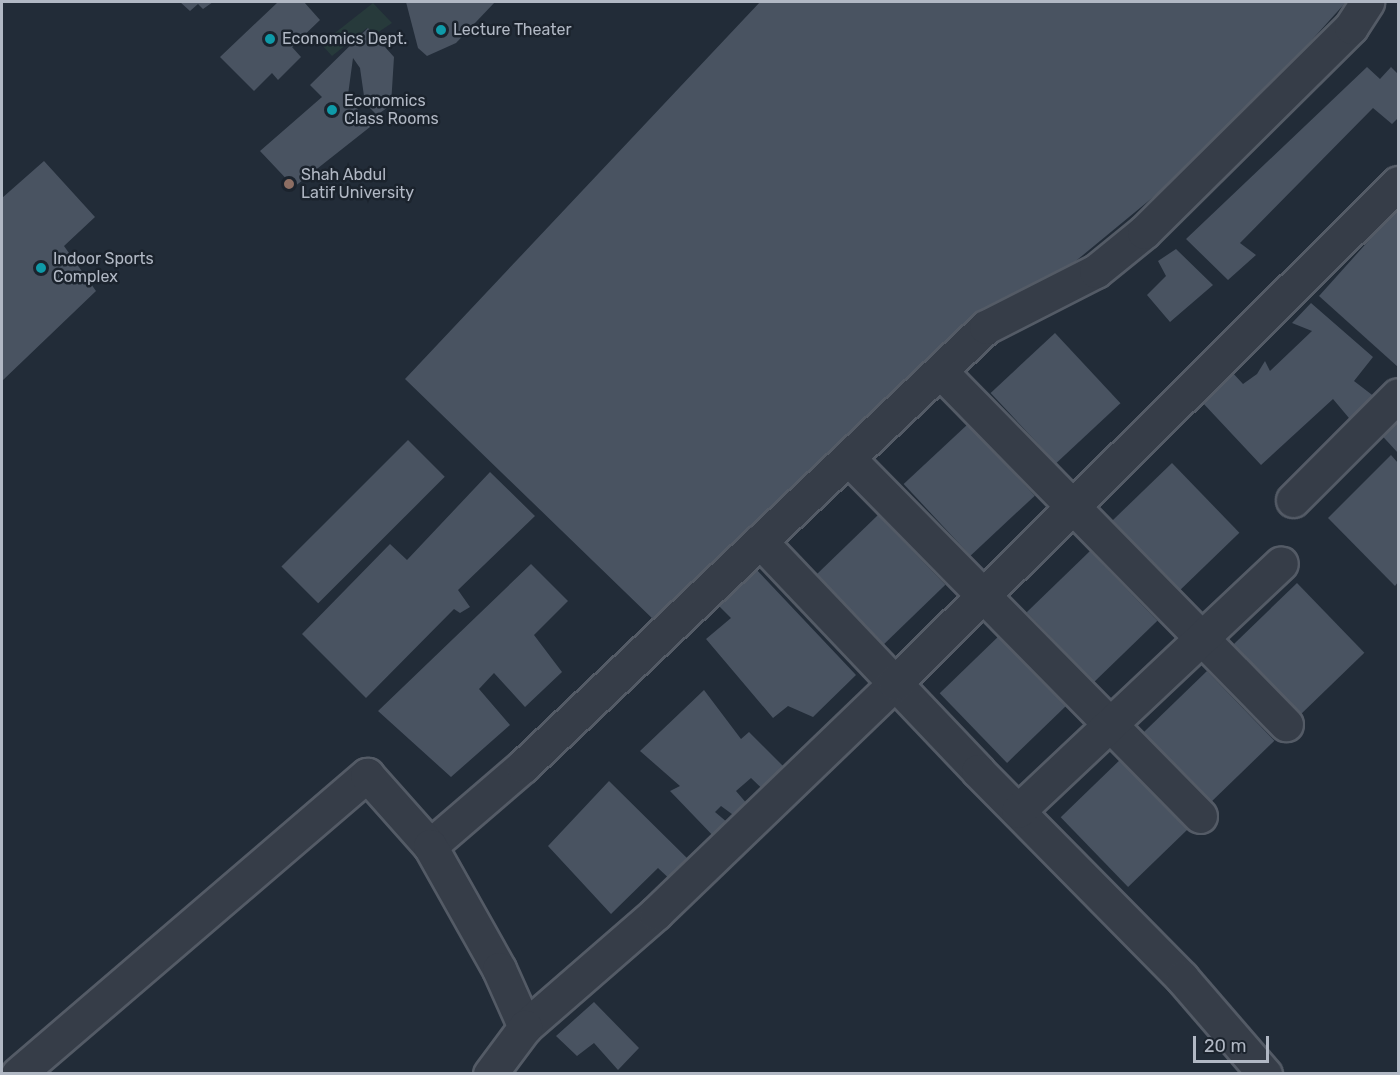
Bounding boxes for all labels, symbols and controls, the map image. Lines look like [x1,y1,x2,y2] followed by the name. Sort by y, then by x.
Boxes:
[453,20,572,40] place label: Lecture Theater
[434,23,448,37] marker: Lecture Theater
[282,29,407,49] place label: Economics Dept.
[263,32,277,46] marker: Economics Dept.
[344,91,439,129] place label: Economics Class Rooms
[325,103,339,117] marker: Economics Class Rooms
[301,165,414,203] place label: Shah Abdul Latif University
[282,177,296,191] marker: Shah Abdul Latif University
[53,249,154,287] place label: Indoor Sports Complex
[34,261,48,275] marker: Indoor Sports Complex
[1196,1024,1272,1062] scale bar
[1204,1035,1246,1057] text: 20 m

